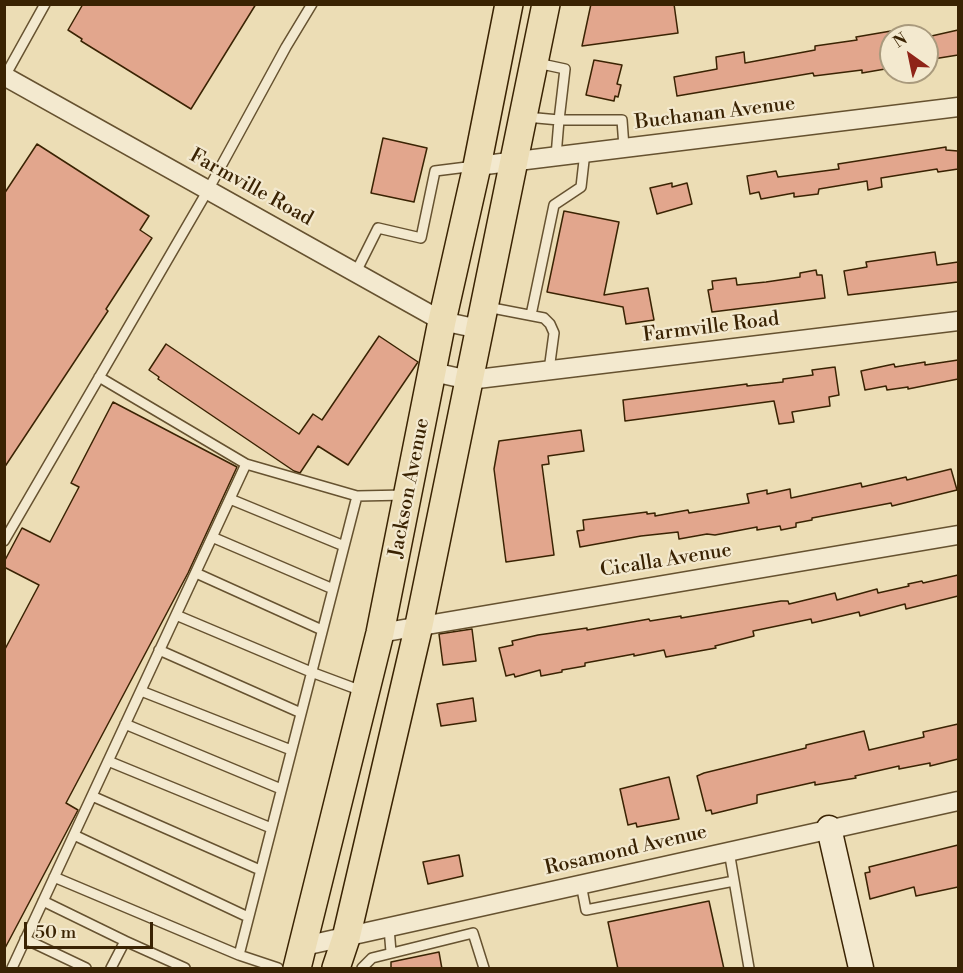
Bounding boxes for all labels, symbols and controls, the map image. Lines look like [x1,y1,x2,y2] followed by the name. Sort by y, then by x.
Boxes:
[879,24,939,84] north arrow
[890,29,911,52] text: N
[633,92,797,136] street label: Buchanan Avenue
[185,144,317,232] street label: Farmville Road
[641,308,781,348] street label: Farmville Road
[385,416,435,560] street label: Jackson Avenue
[599,539,733,583] street label: Cicalla Avenue
[542,821,710,881] street label: Rosamond Avenue
[27,910,156,948] scale bar
[35,921,76,944] text: 50 m

